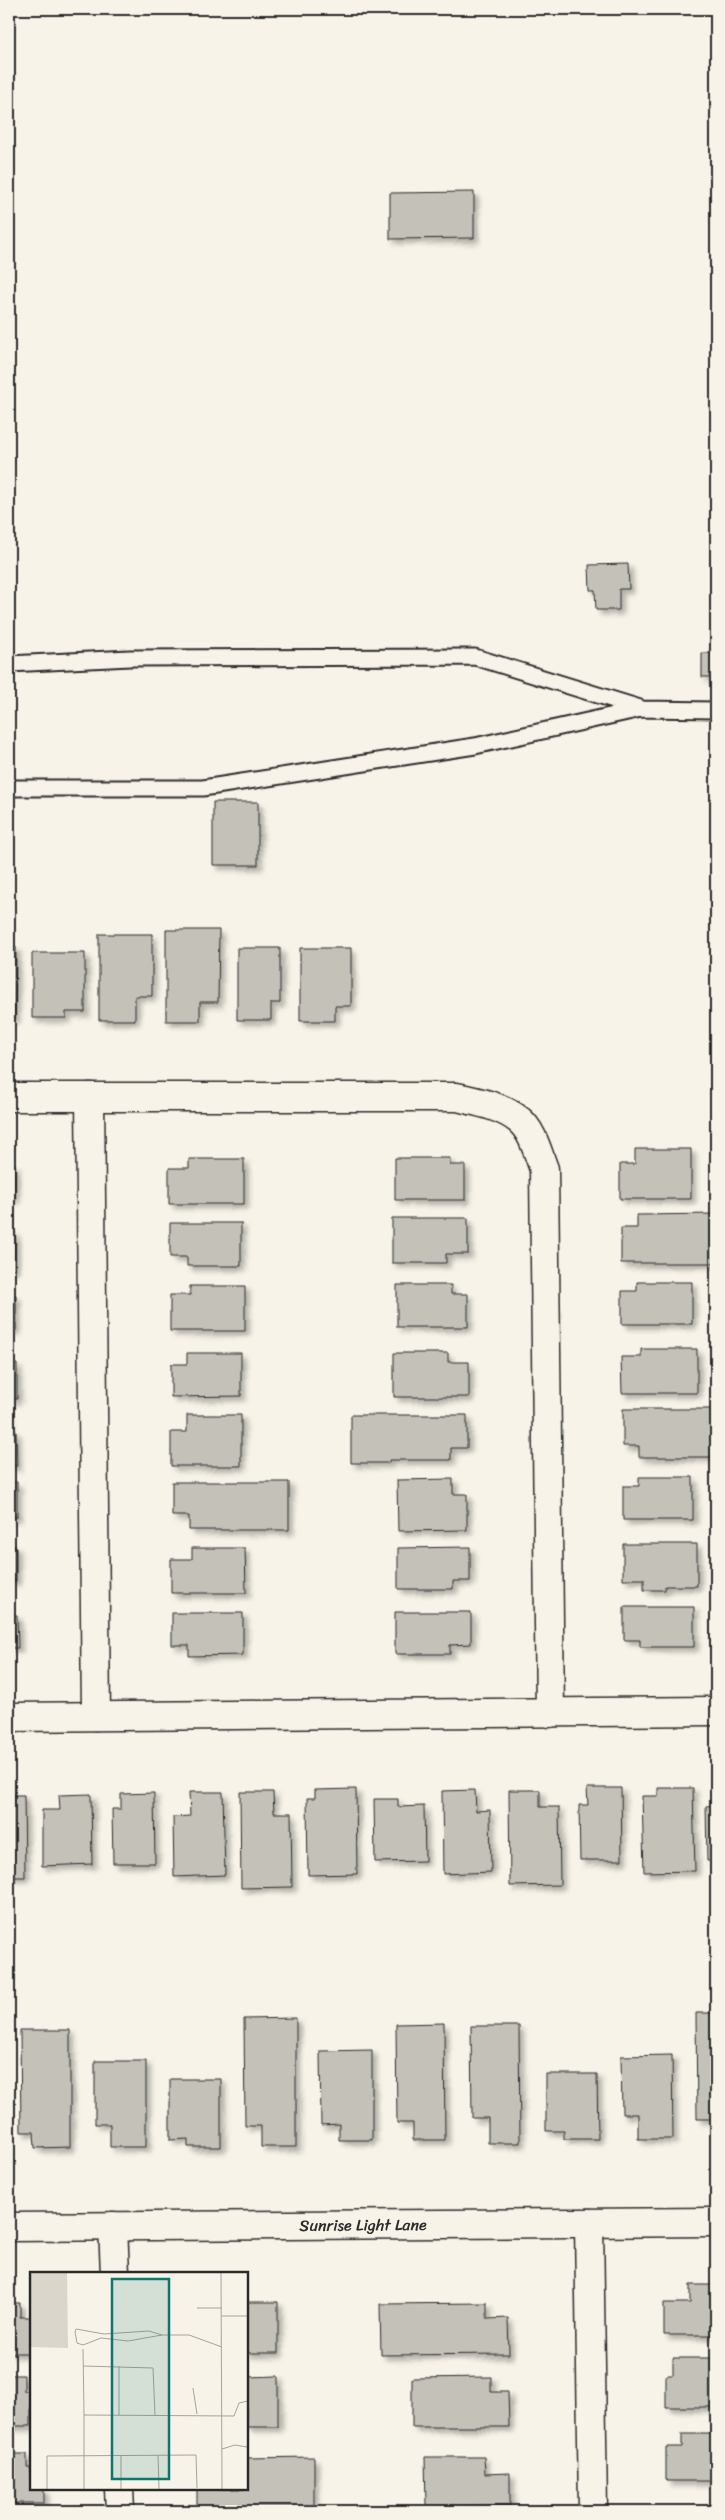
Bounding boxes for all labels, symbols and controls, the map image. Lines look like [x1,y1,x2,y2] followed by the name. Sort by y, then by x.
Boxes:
[299,2210,427,2240] street label: Sunrise Light Lane
[30,2272,248,2490] inset map

